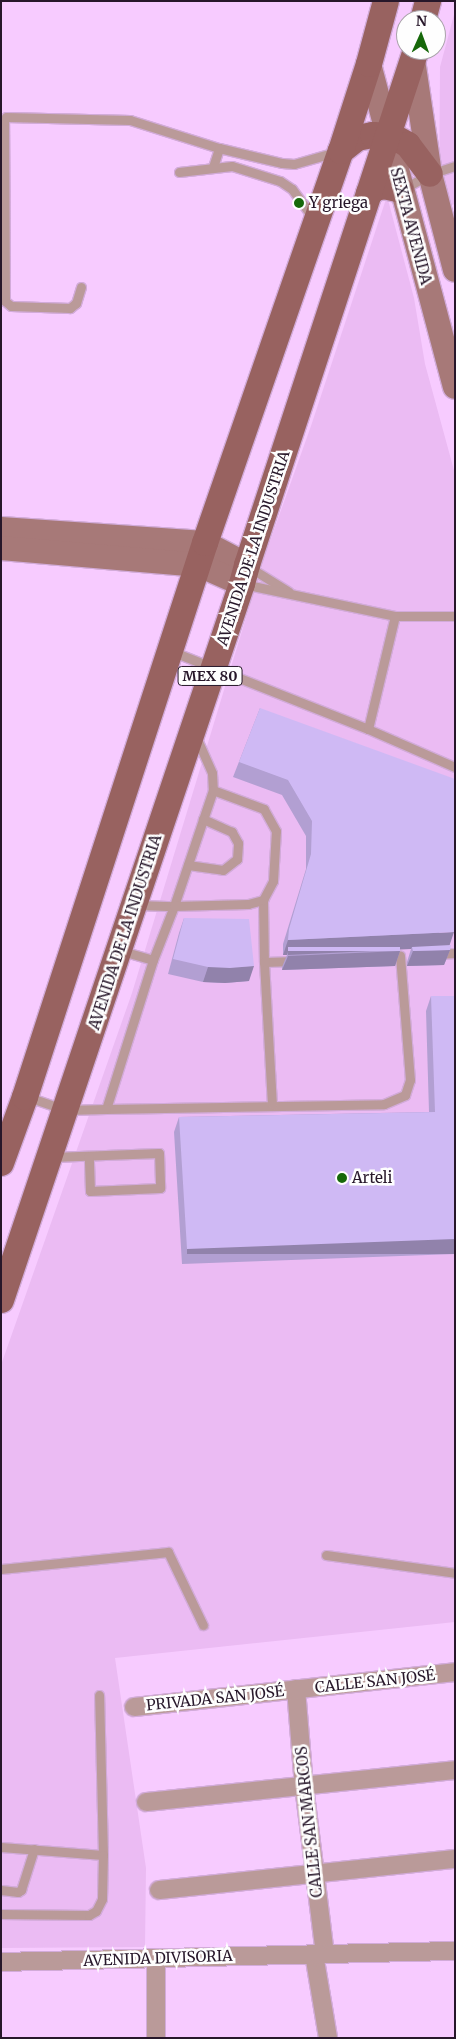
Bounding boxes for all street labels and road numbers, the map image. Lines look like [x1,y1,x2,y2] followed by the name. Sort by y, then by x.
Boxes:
[387,165,435,287] street label: SEXTA AVENIDA
[213,448,293,648] street label: AVENIDA DE LA INDUSTRIA
[178,664,242,688] road number: MEX 80
[85,832,165,1032] street label: AVENIDA DE LA INDUSTRIA
[314,1666,436,1696] street label: CALLE SAN JOSÉ
[145,1682,285,1714] street label: PRIVADA SAN JOSÉ
[292,1746,326,1898] street label: CALLE SAN MARCOS
[83,1946,233,1970] street label: AVENIDA DIVISORIA

